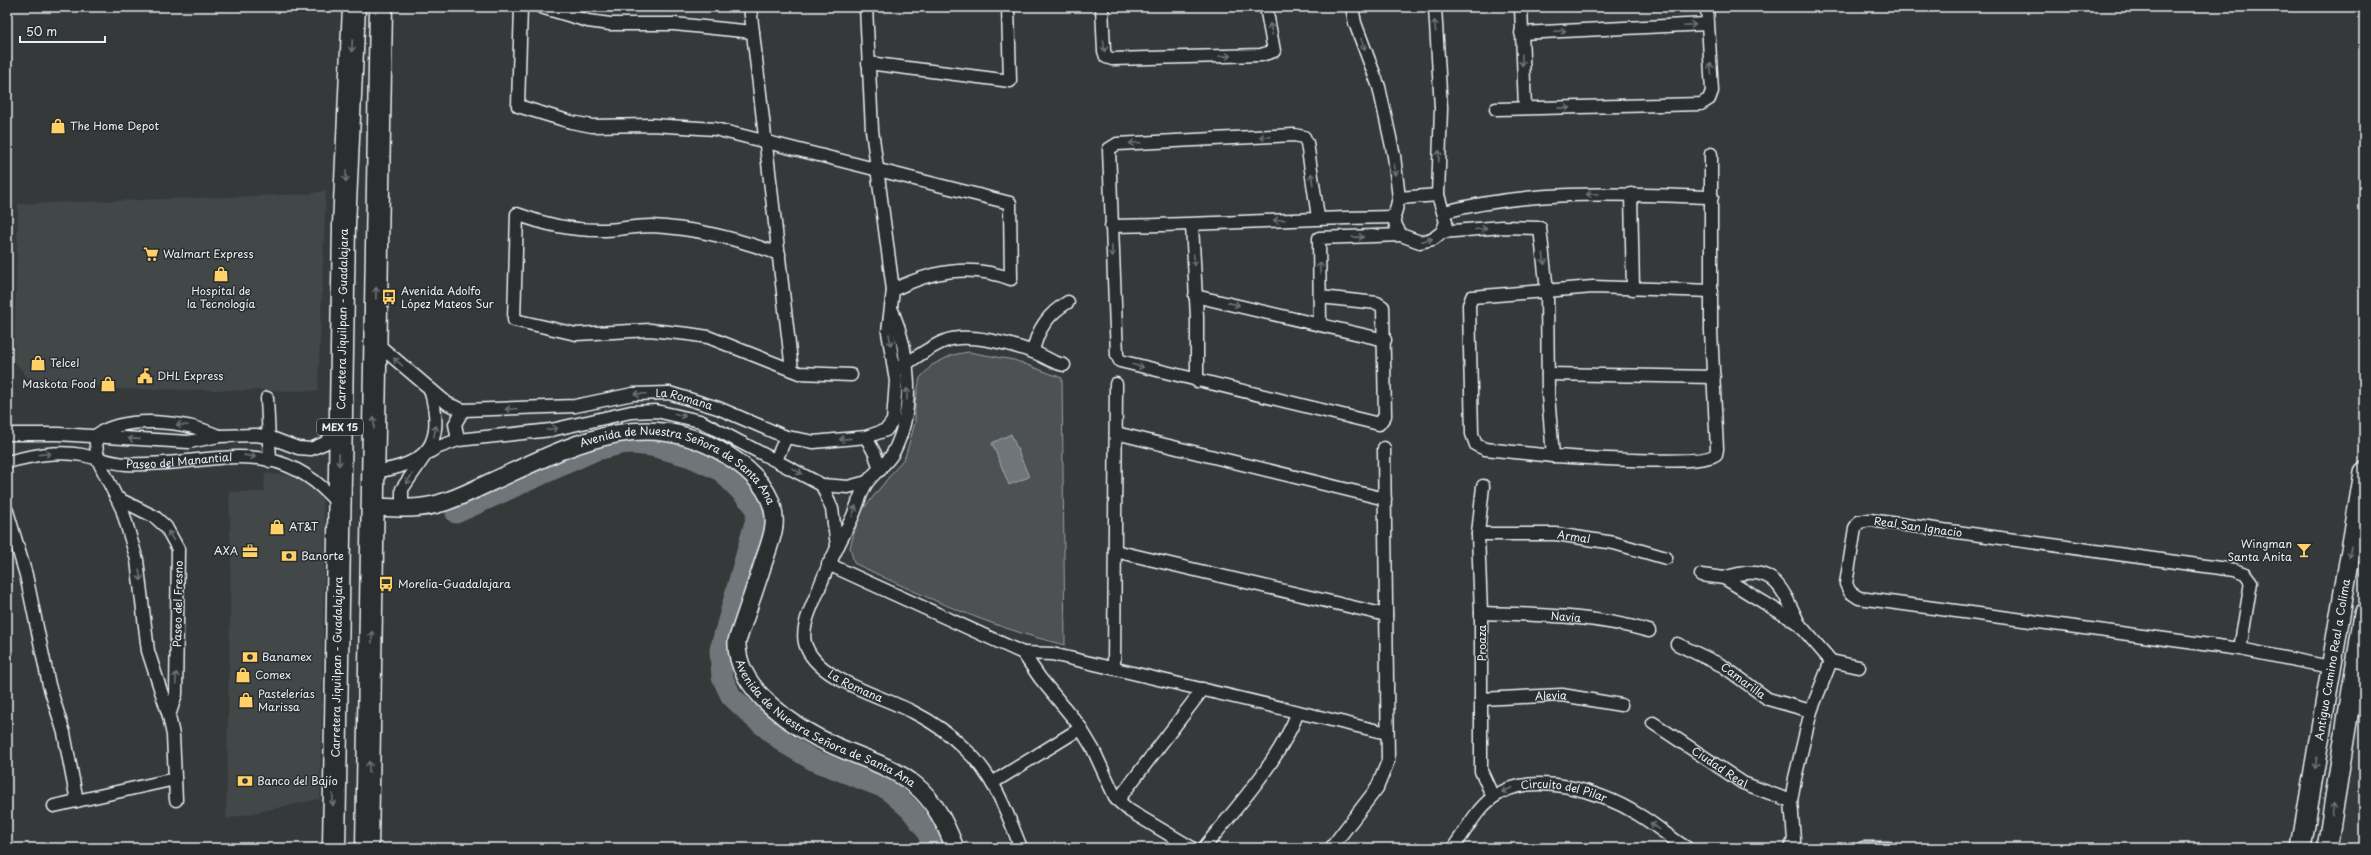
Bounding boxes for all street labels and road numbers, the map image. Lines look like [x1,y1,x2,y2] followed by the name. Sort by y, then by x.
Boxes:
[332,228,352,410] street label: Carretera Jiquilpan - Guadalajara
[655,384,715,414] street label: La Romana
[317,419,363,435] road number: MEX 15
[577,422,780,507] street label: Avenida de Nuestra Señora de Santa Ana
[126,448,233,472] street label: Paseo del Manantial
[1873,512,1963,541] street label: Real San Ignacio
[1556,525,1592,547] street label: Armal
[168,560,187,648] street label: Paseo del Fresno
[326,576,346,758] street label: Carretera Jiquilpan - Guadalajara
[2310,577,2354,742] street label: Antiguo Camino Real a Colima
[1550,607,1582,626] street label: Navia
[1473,625,1490,661] street label: Proaza
[732,657,920,791] street label: Avenida de Nuestra Señora de Santa Ana
[1717,658,1770,703] street label: Camarilla
[825,665,886,706] street label: La Romana
[1534,686,1569,704] street label: Alevia
[1688,742,1750,792] street label: Ciudad Real
[1519,775,1611,806] street label: Circuito del Pilar

